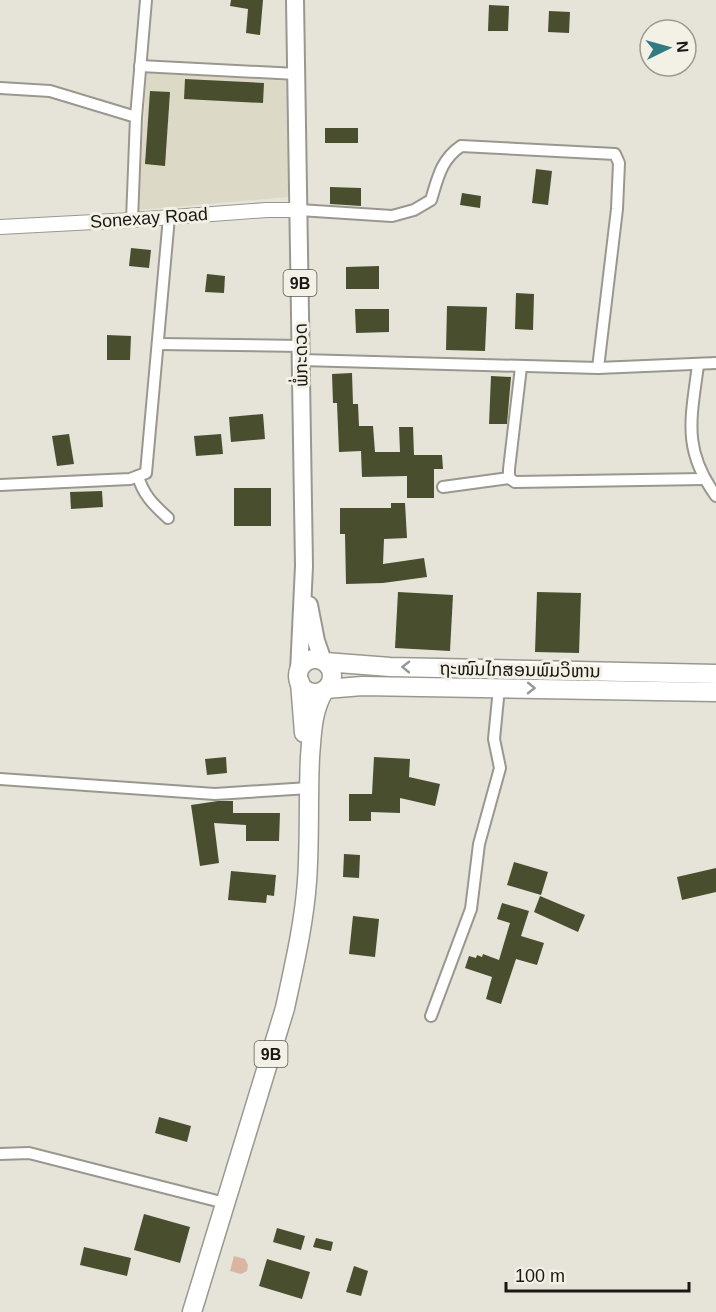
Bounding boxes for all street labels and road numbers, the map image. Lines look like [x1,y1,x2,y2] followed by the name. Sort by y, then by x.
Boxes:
[89,204,209,232] street label: Sonexay Road
[284,270,316,296] road number: 9B
[287,323,312,387] street label: ພໍ່ກະດວດ
[439,659,601,681] street label: ຖະໜົນໄກສອນພົມວິຫານ
[254,1041,288,1067] road number: 9B

